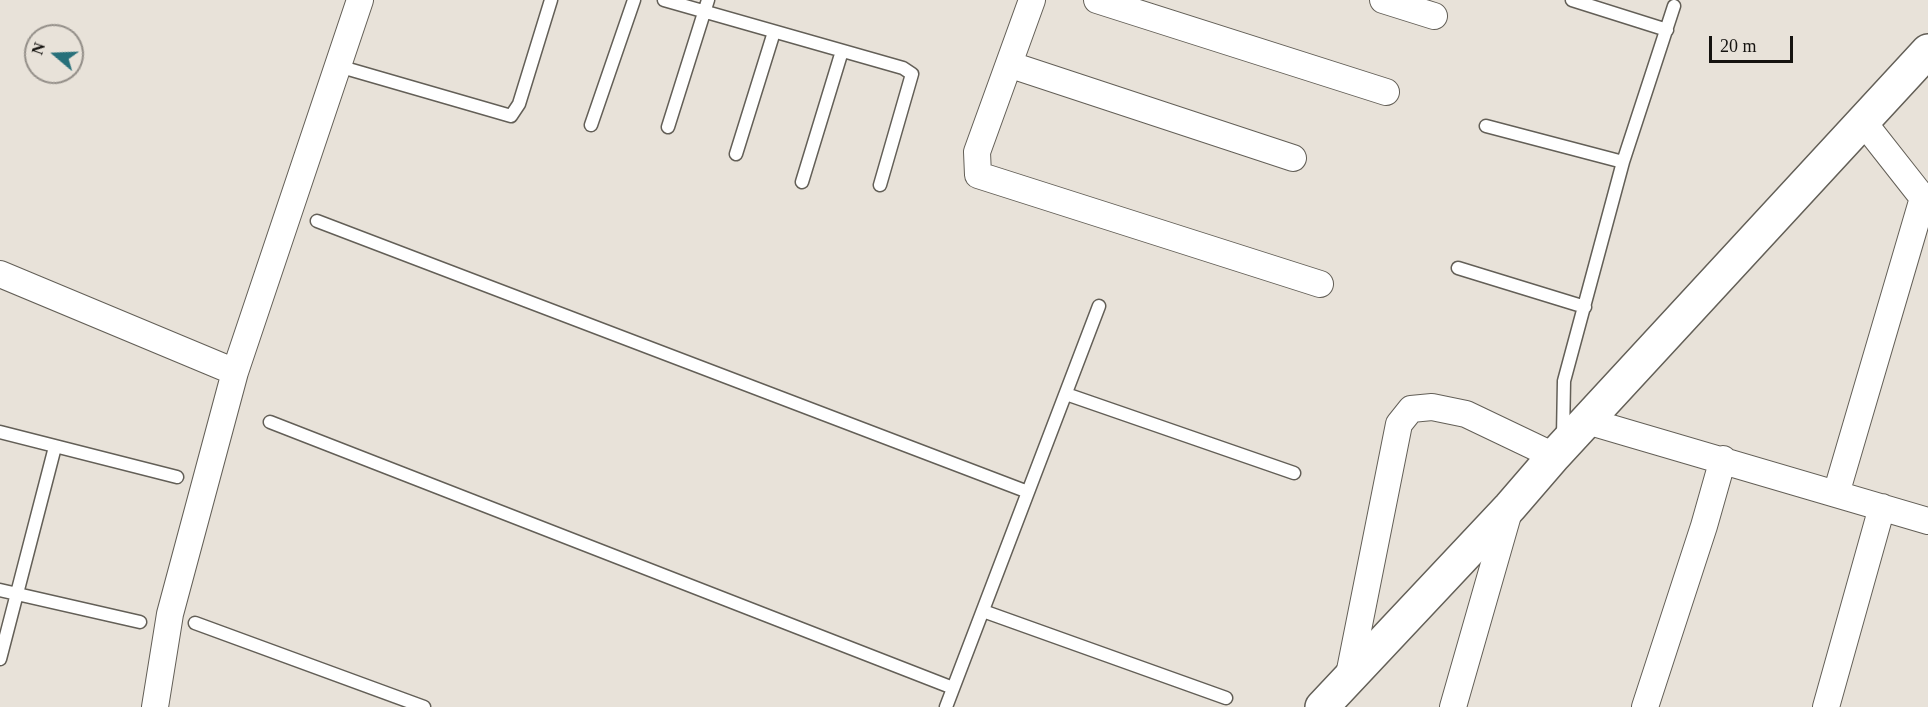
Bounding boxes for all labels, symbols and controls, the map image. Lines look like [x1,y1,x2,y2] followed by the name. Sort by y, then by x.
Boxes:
[24,24,84,84] north arrow
[1712,24,1796,62] scale bar
[1720,36,1757,56] text: 20 m
[28,40,48,57] text: N

